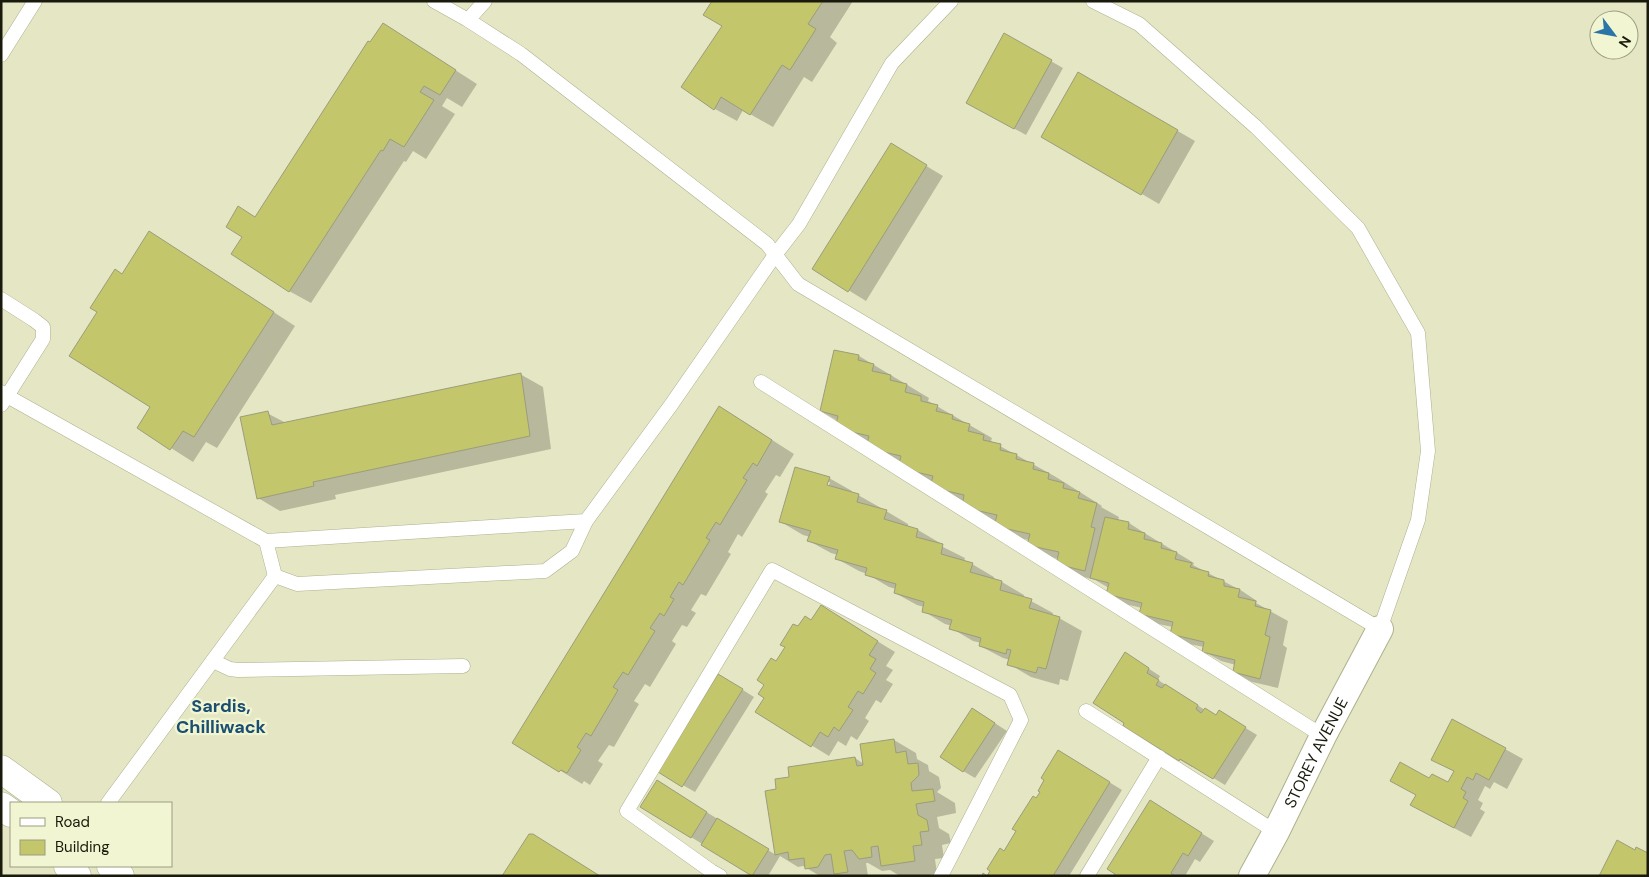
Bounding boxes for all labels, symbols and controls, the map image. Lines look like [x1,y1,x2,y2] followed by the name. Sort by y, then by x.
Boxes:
[1589,10,1639,60] north arrow
[1615,33,1635,51] text: N
[1279,693,1352,811] street label: STOREY AVENUE
[176,694,267,739] district label: Sardis, Chilliwack
[10,802,172,867] legend
[55,812,90,832] text: Road
[55,837,110,857] text: Building

